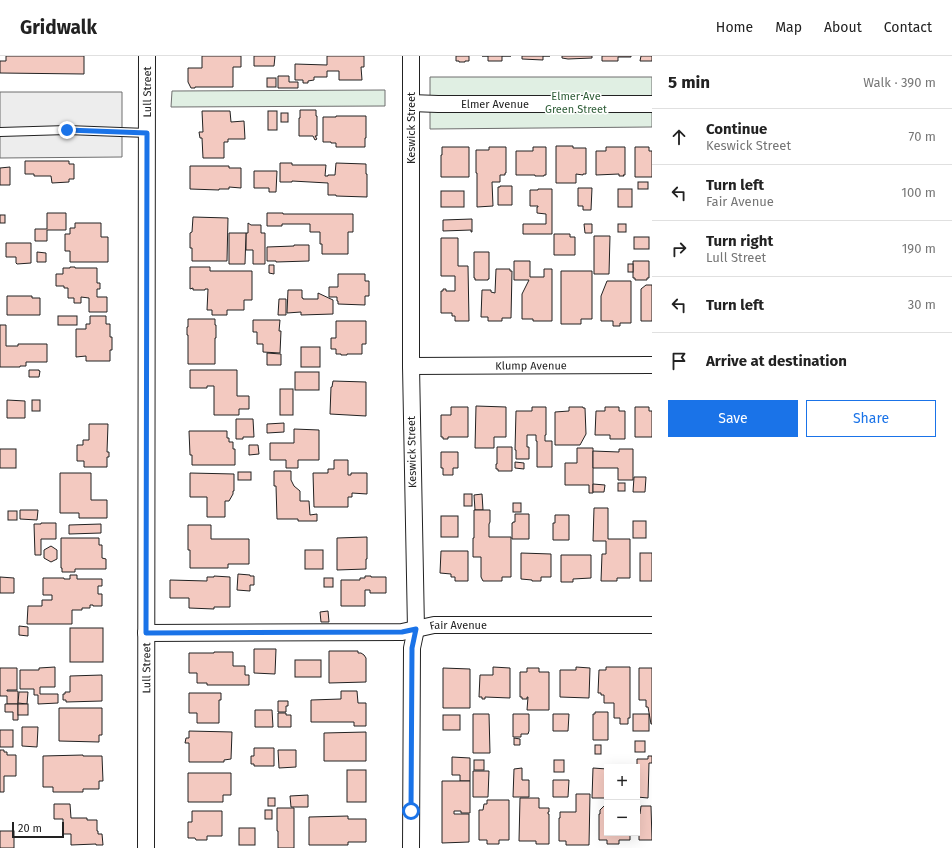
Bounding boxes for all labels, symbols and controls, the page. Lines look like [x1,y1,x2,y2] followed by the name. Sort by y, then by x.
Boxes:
[20,16,97,39] text: Gridwalk
[716,19,753,36] text: Home
[775,19,802,36] text: Map
[824,19,862,36] text: About
[884,19,932,36] text: Contact
[140,66,153,118] street label: Lull Street
[668,72,710,93] text: 5 min
[863,75,936,90] text: Walk · 390 m
[545,90,607,116] park label: Elmer Ave Green Street
[405,92,418,164] street label: Keswick Street
[461,98,529,111] street label: Elmer Avenue
[706,120,767,138] text: Continue
[58,121,76,139] route end
[668,126,690,148] icon: ahead
[909,129,936,144] text: 70 m
[706,138,791,153] text: Keswick Street
[706,176,764,194] text: Turn left
[668,182,690,204] icon: left
[901,185,936,200] text: 100 m
[706,194,774,209] text: Fair Avenue
[706,232,773,250] text: Turn right
[668,238,690,260] icon: right
[902,241,936,256] text: 190 m
[706,250,766,265] text: Lull Street
[668,294,690,316] icon: left
[706,296,764,314] text: Turn left
[908,297,936,312] text: 30 m
[668,350,690,372] icon: arrive
[706,352,847,370] text: Arrive at destination
[495,359,567,372] street label: Klump Avenue
[668,400,798,437] button: Save
[806,400,936,437] button: Share
[405,416,419,488] street label: Keswick Street
[428,618,487,632] street label: Fair Avenue
[140,642,153,694] street label: Lull Street
[604,764,640,836] map controls
[604,764,640,800] button: +
[604,800,640,836] button: −
[402,802,420,820] route start
[12,820,64,839] scale bar
[18,822,42,835] text: 20 m

